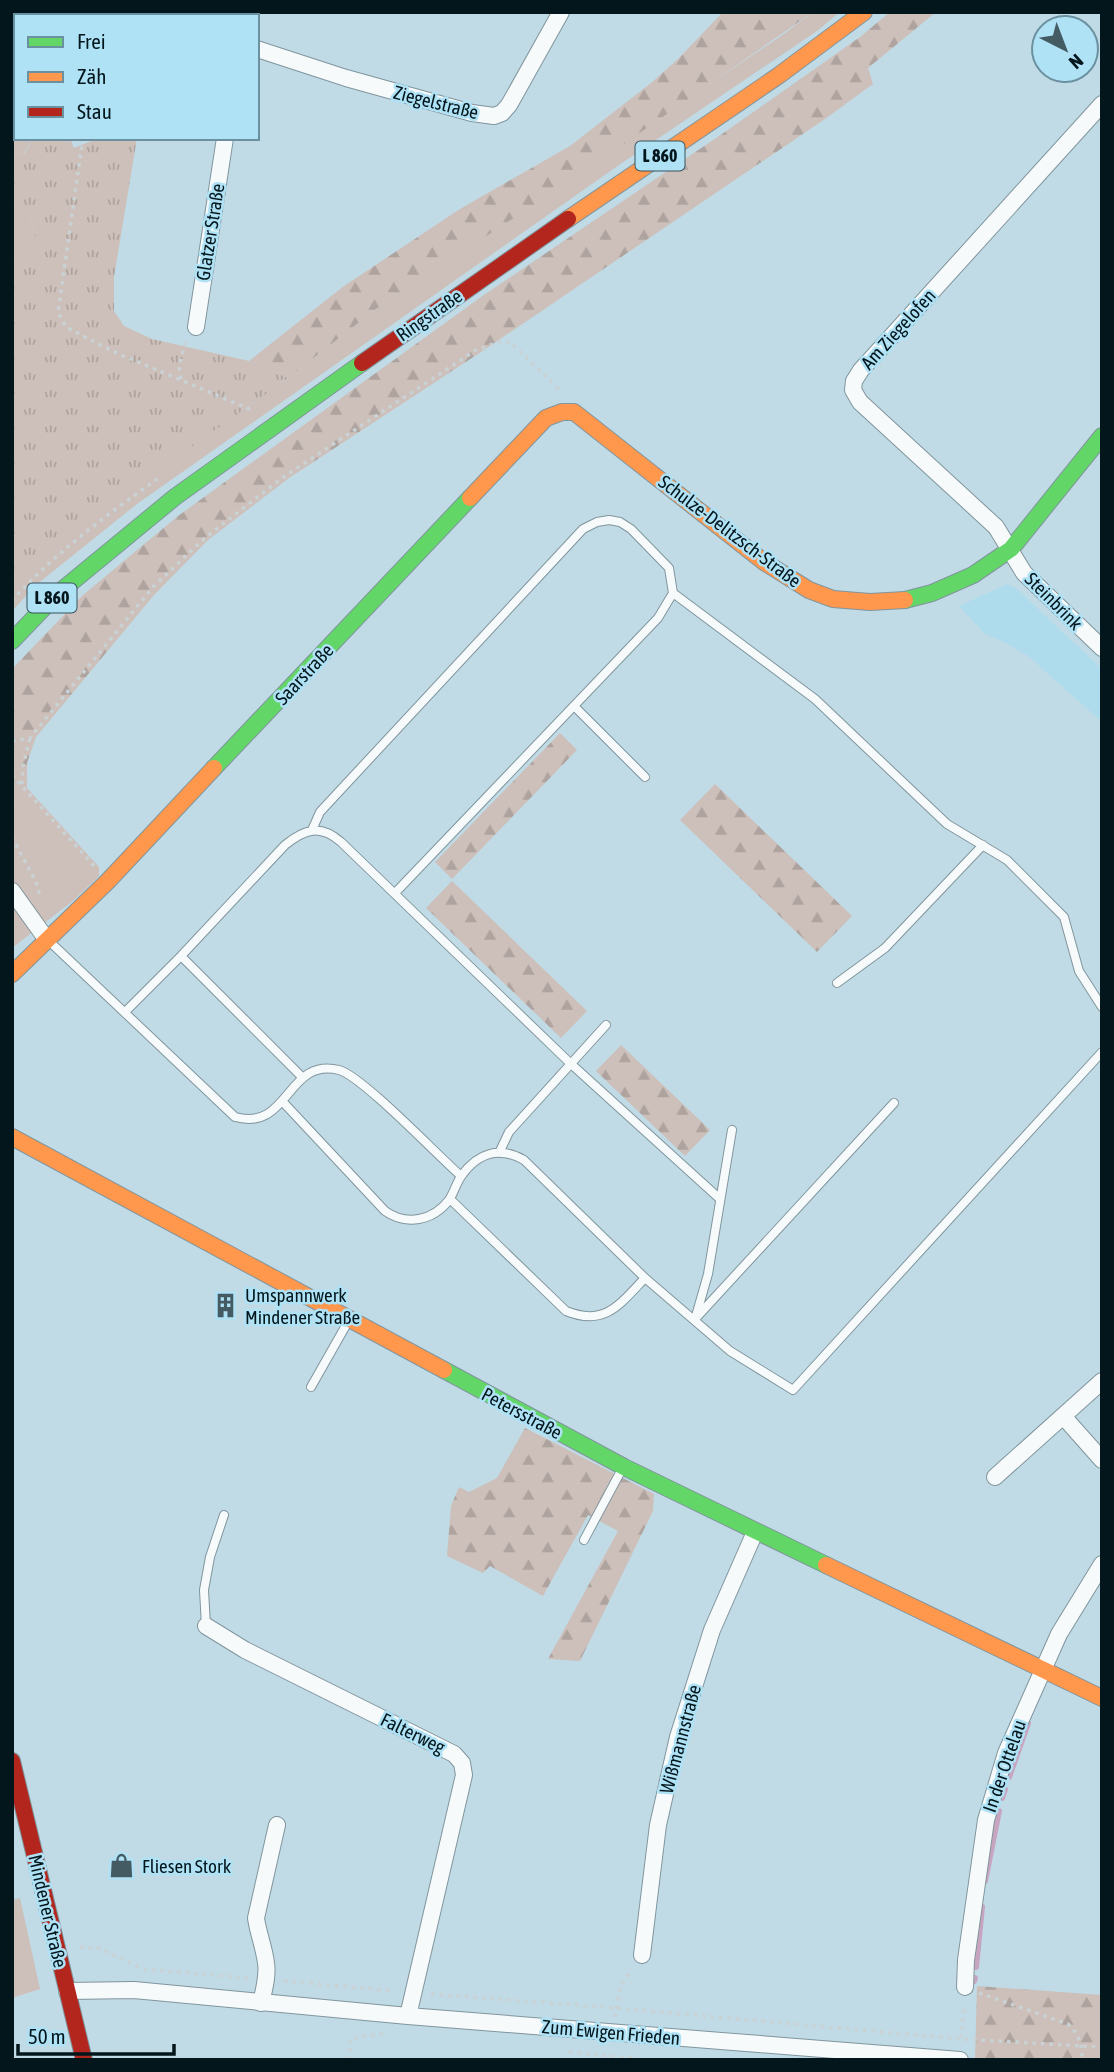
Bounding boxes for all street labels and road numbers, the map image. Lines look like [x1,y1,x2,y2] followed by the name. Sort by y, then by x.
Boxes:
[391,81,481,123] street label: Ziegelstraße
[636,141,684,170] road number: L 860
[191,182,229,282] street label: Glatzer Straße
[392,284,466,346] street label: Ringstraße
[856,284,940,374] street label: Am Ziegelofen
[655,470,805,592] street label: Schulze-Delitzsch-Straße
[1021,568,1088,635] street label: Steinbrink
[28,584,76,612] road number: L 860
[270,639,338,709] street label: Saarstraße
[478,1383,566,1443] street label: Petersstraße
[655,1682,705,1796] street label: Wißmannstraße
[377,1708,449,1758] street label: Falterweg
[978,1717,1030,1815] street label: In der Ottelau
[24,1852,72,1970] street label: Mindener Straße
[541,2015,681,2049] street label: Zum Ewigen Frieden

